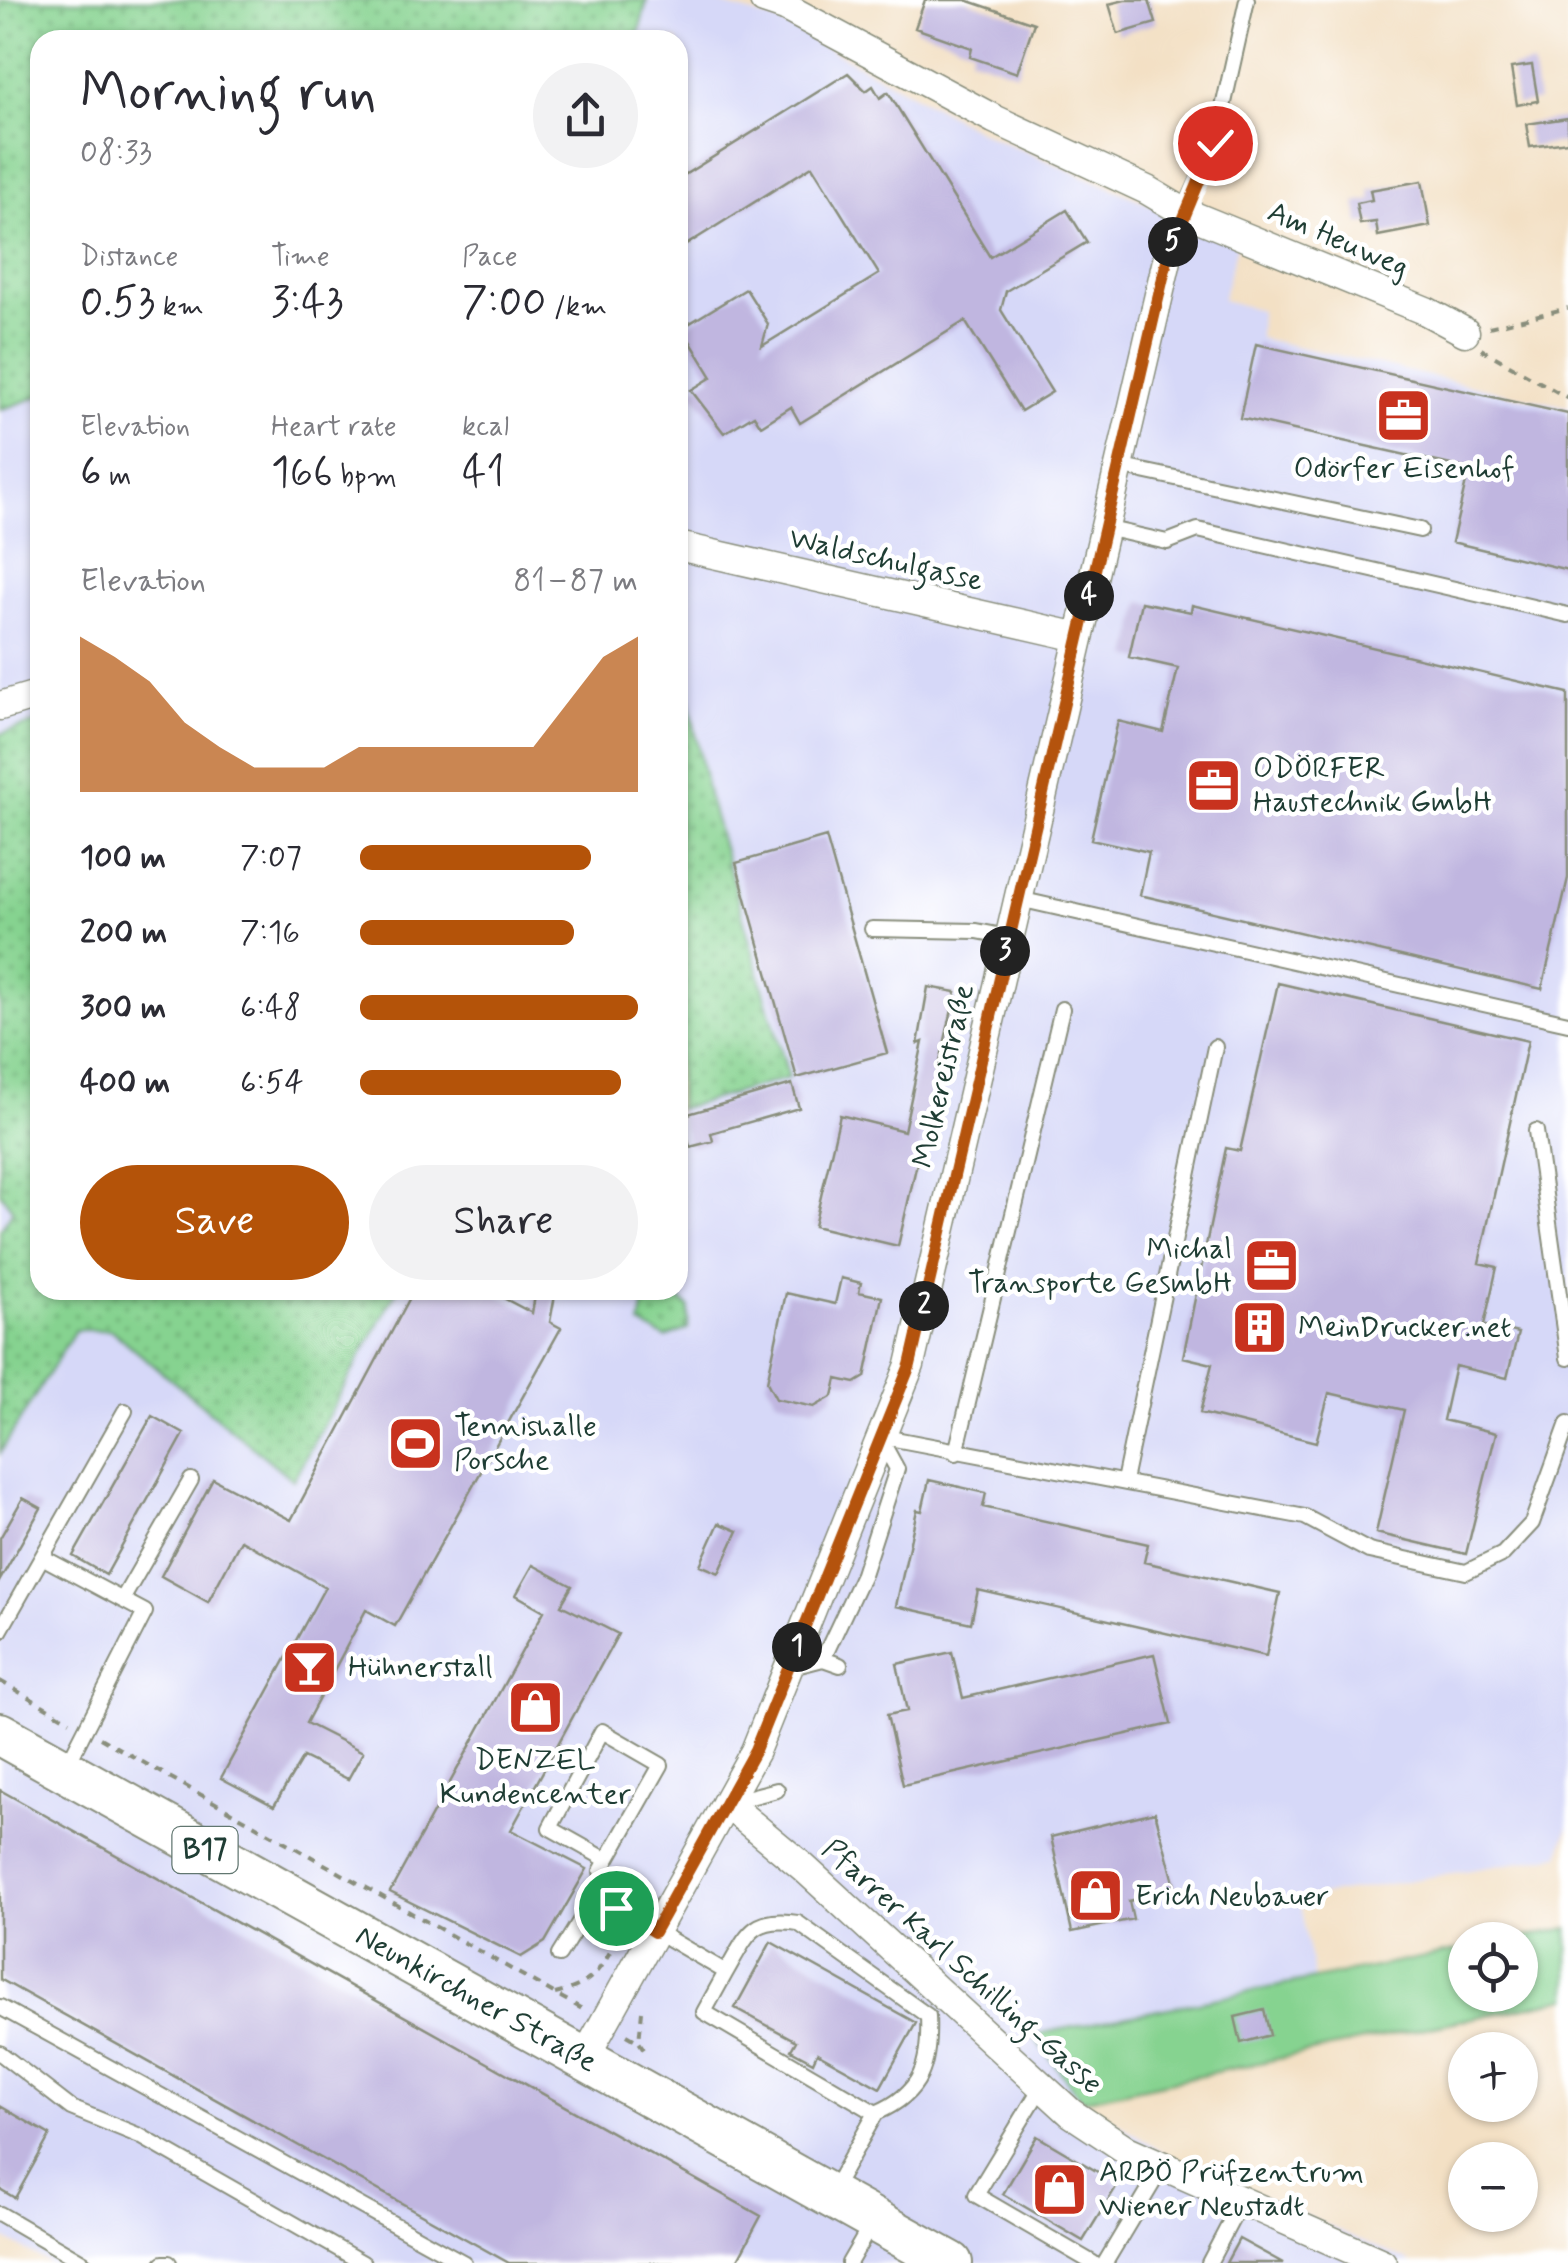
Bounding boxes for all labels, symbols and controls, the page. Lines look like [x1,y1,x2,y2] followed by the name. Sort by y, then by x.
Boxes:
[80,58,377,130] text: Morning run
[533,63,638,168] button: share
[1173,101,1258,186] pin
[1188,116,1243,171] icon: check
[80,132,152,174] text: 08:33
[1261,193,1415,287] street label: Am Heuweg
[1148,217,1198,267] pin: 5
[1165,223,1181,260] text: 5
[80,239,178,276] text: Distance
[271,239,330,276] text: Time
[462,239,518,276] text: Pace
[80,276,155,331] text: 0.53
[271,276,343,331] text: 3:43
[462,276,546,331] text: 7:00
[155,289,204,326] text: km
[546,289,607,326] text: /km
[1374,386,1434,446] office icon: Odörfer Eisenhof
[80,409,190,446] text: Elevation
[271,409,397,446] text: Heart rate
[462,409,509,446] text: kcal
[80,446,102,501] text: 6
[271,446,333,501] text: 166
[462,446,505,501] text: 41
[1293,449,1515,488] place label: Odörfer Eisenhof
[102,459,131,496] text: m
[333,459,397,496] text: bpm
[785,519,987,604] street label: Waldschulgasse
[80,560,206,602] text: Elevation
[513,560,638,602] text: 81–87 m
[1064,571,1114,621] pin: 4
[1081,577,1097,614] text: 4
[1253,749,1492,822] place label: ODÖRFER Haustechnik GmbH
[1184,755,1244,815] office icon: ODÖRFER Haustechnik GmbH
[80,837,166,879] text: 100 m
[240,837,302,879] text: 7:07
[80,912,167,954] text: 200 m
[240,912,300,954] text: 7:16
[980,926,1030,976] pin: 3
[999,932,1011,969] text: 3
[904,980,984,1172] street label: Molkereistraße
[80,987,166,1029] text: 300 m
[240,987,301,1029] text: 6:48
[80,1062,170,1104] text: 400 m
[240,1062,304,1104] text: 6:54
[80,1165,349,1280] button: Save
[369,1165,638,1280] button: Share
[968,1230,1232,1303] place label: Michal Transporte GesmbH
[1241,1236,1301,1296] office icon: Michal Transporte GesmbH
[899,1281,949,1331] pin: 2
[917,1287,931,1324] text: 2
[1229,1297,1289,1357] building icon: MeinDrucker.net
[1298,1308,1512,1347] place label: MeinDrucker.net
[454,1407,597,1480] place label: Tennishalle Porsche
[385,1413,445,1473] sports icon: Tennishalle Porsche
[772,1622,822,1672] pin: 1
[791,1628,803,1665] text: 1
[279,1637,339,1697] bar icon: Hühnerstall
[348,1648,493,1687] place label: Hühnerstall
[505,1677,565,1737] shop icon: DENZEL Kundencenter
[439,1741,631,1814] place label: DENZEL Kundencenter
[172,1827,238,1873] road number: B17
[812,1831,1110,2106] street label: Pfarrer Karl Schilling-Gasse
[574,1866,659,1951] pin
[1066,1866,1126,1926] shop icon: Erich Neubauer
[1135,1877,1329,1916] place label: Erich Neubauer
[589,1881,644,1936] icon: arrive
[349,1916,604,2082] street label: Neunkirchner Straße
[1448,1922,1538,2232] map controls
[1448,1922,1538,2012] button: locate
[1448,2032,1538,2122] button: +
[1448,2142,1538,2232] button: −
[1099,2153,1364,2226] place label: ARBÖ Prüfzentrum Wiener Neustadt
[1030,2159,1090,2219] shop icon: ARBÖ Prüfzentrum Wiener Neustadt

